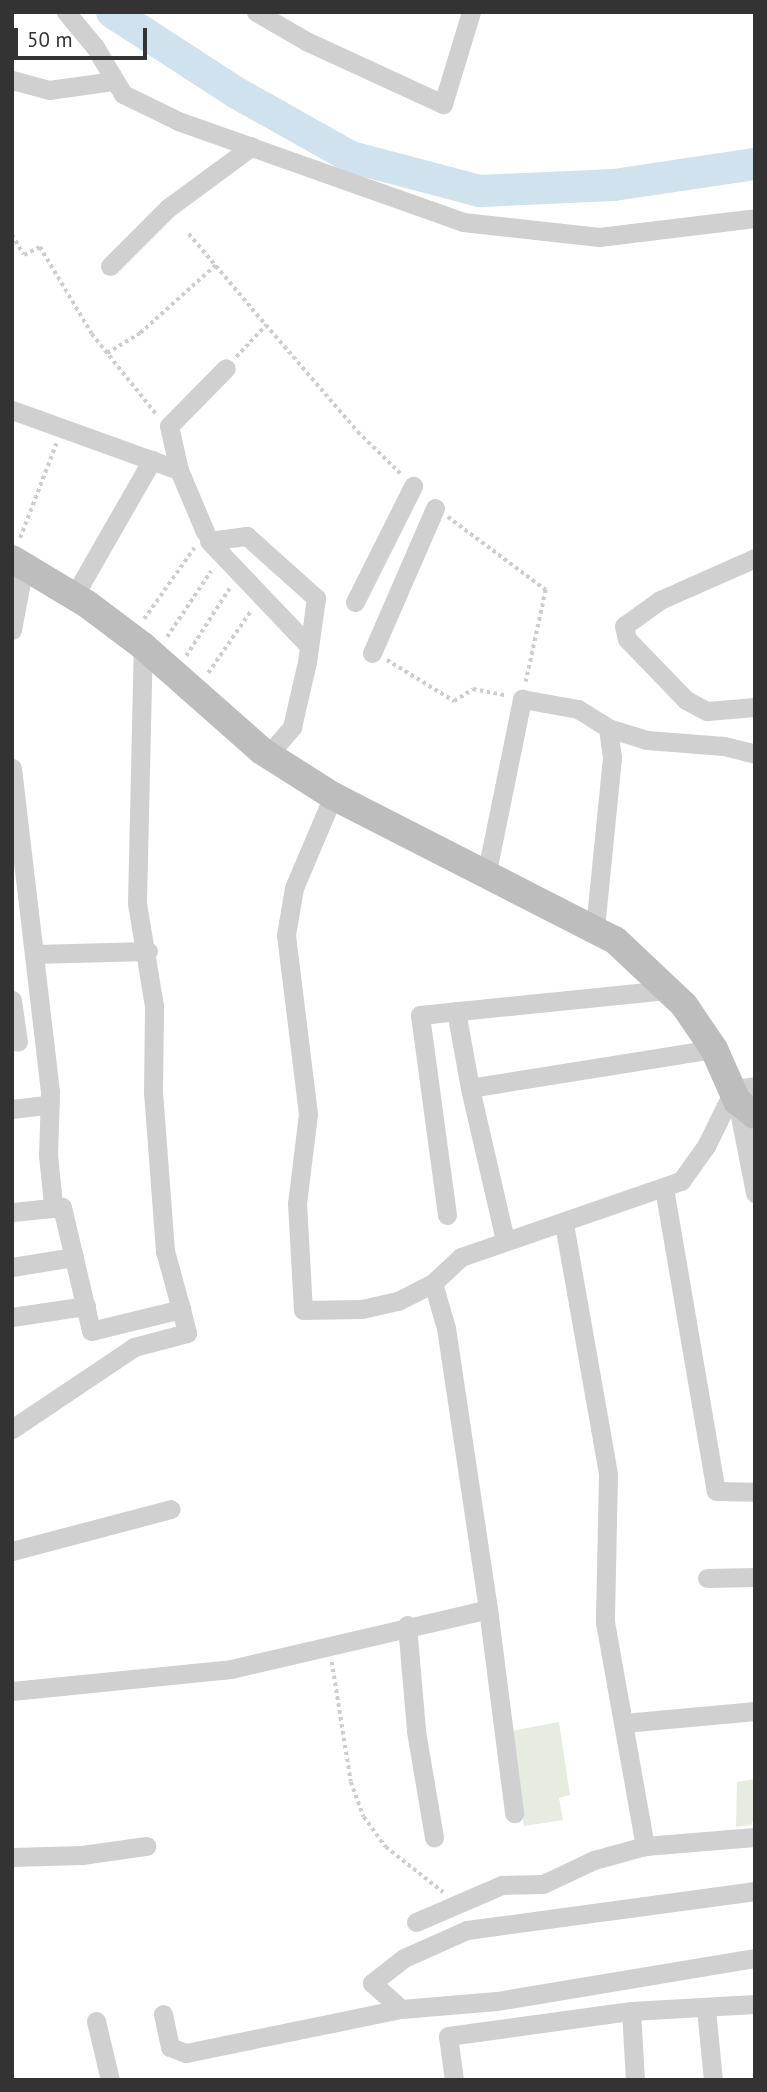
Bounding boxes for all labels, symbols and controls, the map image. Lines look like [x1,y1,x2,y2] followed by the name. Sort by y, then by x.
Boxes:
[18,14,150,58] scale bar
[27,26,73,53] text: 50 m

